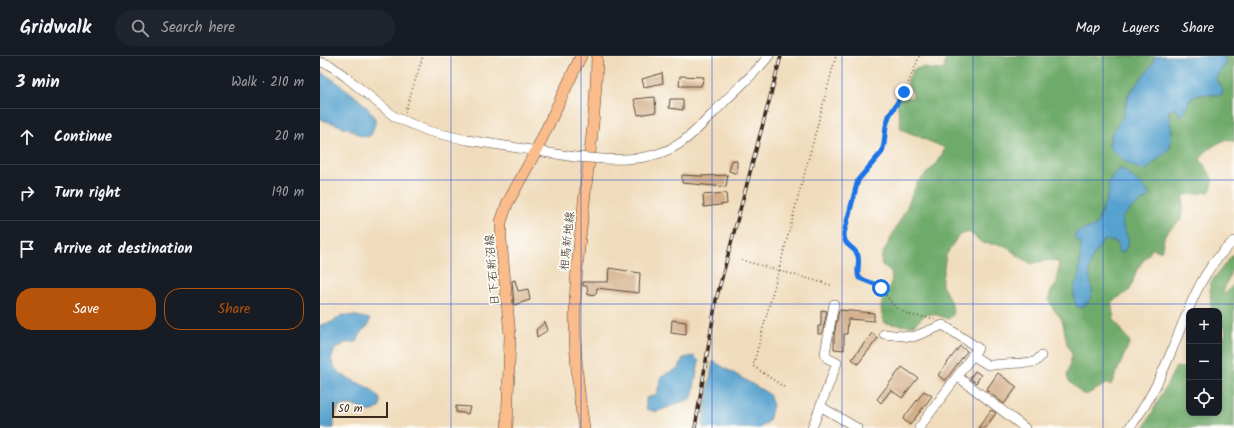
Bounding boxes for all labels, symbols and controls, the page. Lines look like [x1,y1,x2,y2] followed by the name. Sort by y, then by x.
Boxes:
[115,10,395,46] search box
[20,13,91,43] text: Gridwalk
[161,16,235,40] text: Search here
[129,17,151,39] icon: search
[1076,17,1100,39] text: Map
[1122,17,1160,39] text: Layers
[1182,17,1214,39] text: Share
[16,69,60,96] text: 3 min
[231,72,304,93] text: Walk · 210 m
[895,83,913,101] route end
[54,125,112,149] text: Continue
[16,126,38,148] icon: ahead
[274,126,304,147] text: 20 m
[54,181,121,205] text: Turn right
[16,182,38,204] icon: right
[272,182,304,203] text: 190 m
[555,210,580,272] street label: 相馬新地線
[480,233,505,307] street label: 日下石新沼線
[54,237,193,261] text: Arrive at destination
[16,238,38,260] icon: arrive
[872,279,890,297] route start
[16,288,156,330] button: Save
[164,288,304,330] button: Share
[1186,308,1222,416] map controls
[1186,308,1222,344] button: +
[1186,344,1222,380] button: −
[1186,380,1222,416] button: locate
[332,400,388,419] scale bar
[338,400,363,418] text: 50 m

